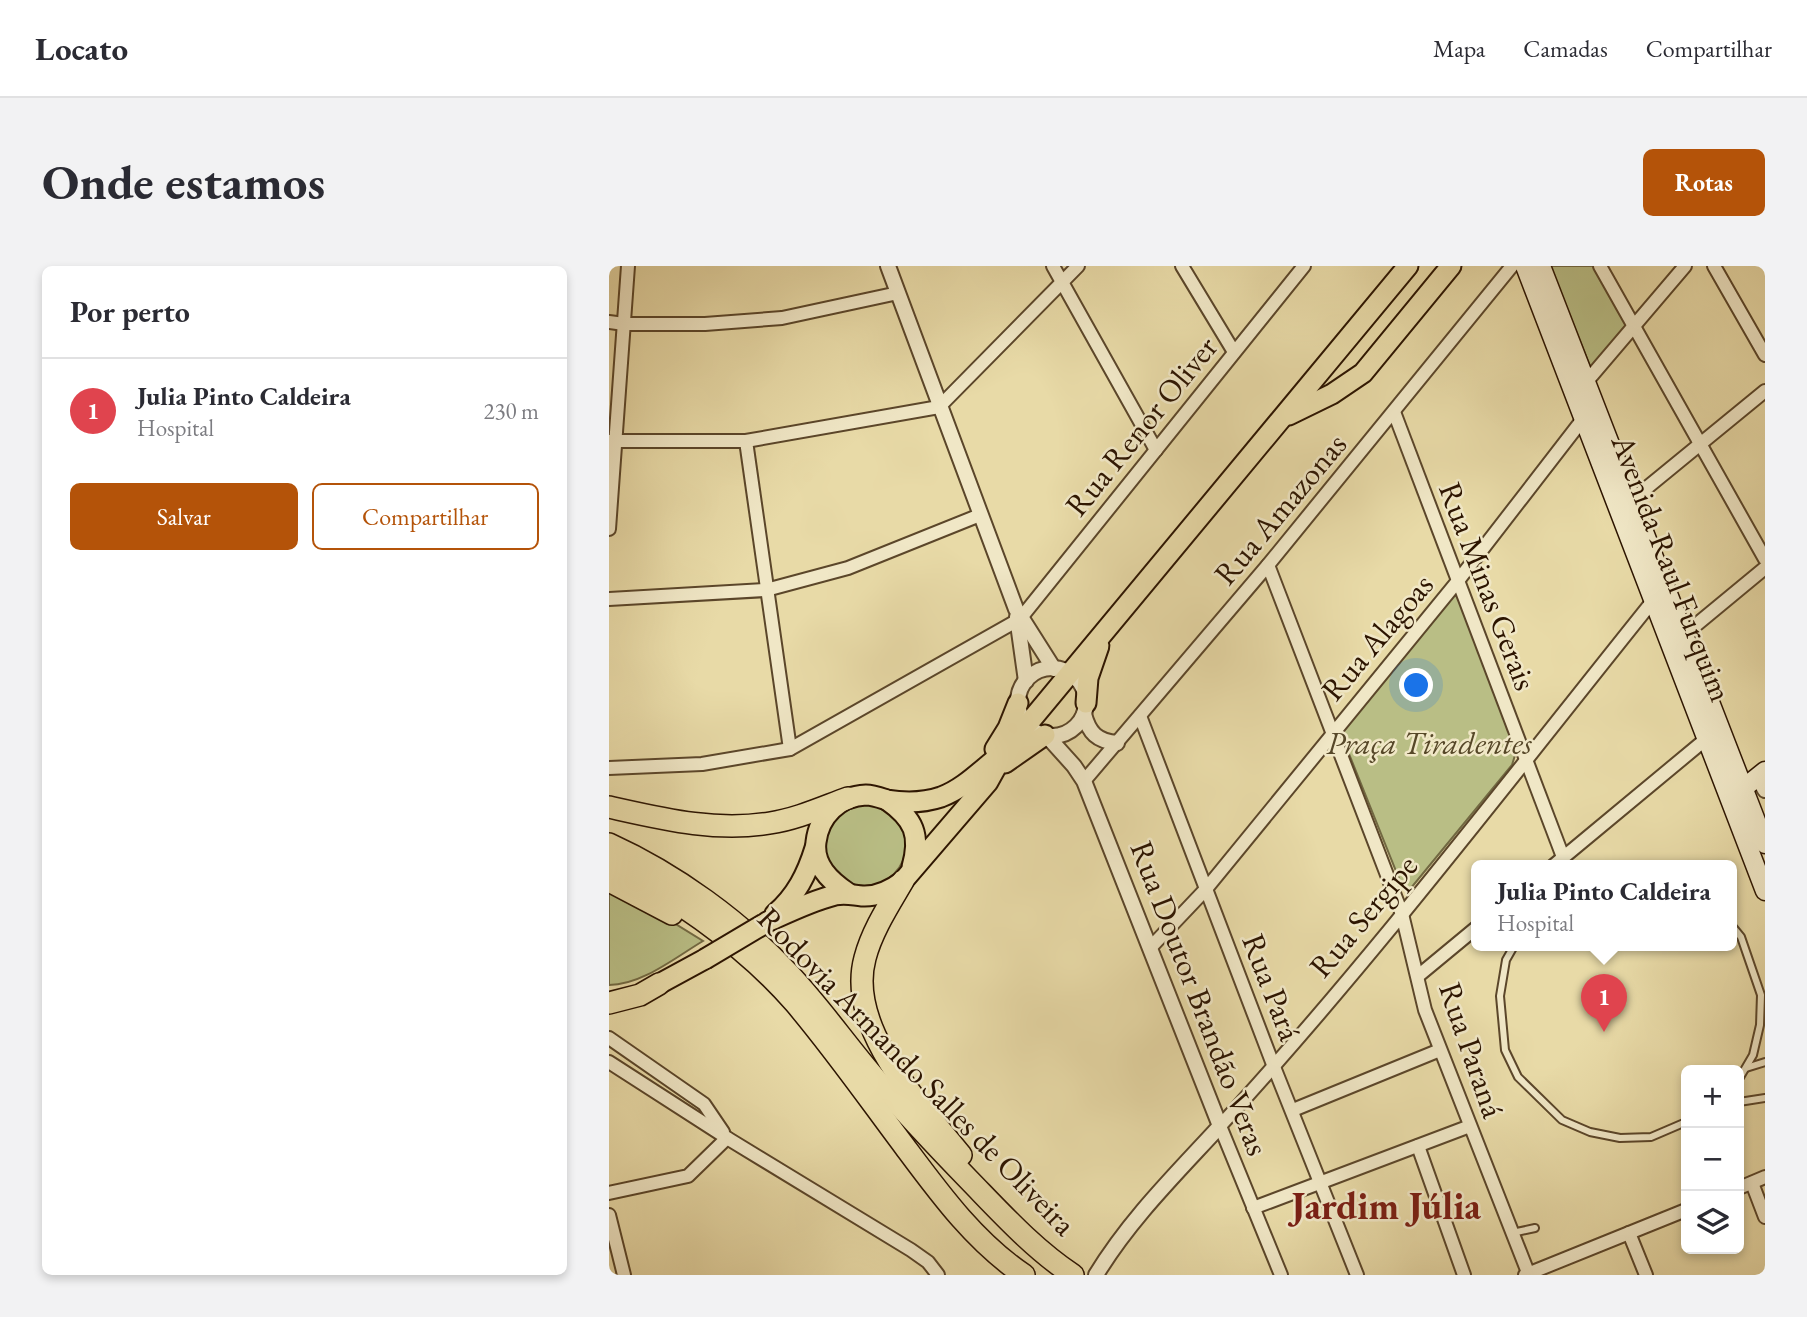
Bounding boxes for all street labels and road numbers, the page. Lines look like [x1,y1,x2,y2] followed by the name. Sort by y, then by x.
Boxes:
[1055,327,1227,525] street label: Rua Renor Oliver
[1204,424,1356,594] street label: Rua Amazonas
[1601,428,1742,707] street label: Avenida Raul Furquim
[1429,476,1547,696] street label: Rua Minas Gerais
[1312,565,1442,709] street label: Rua Alagoas
[1121,835,1279,1161] street label: Rua Doutor Brandão Veras
[1299,846,1427,986] street label: Rua Sergipe
[749,898,1086,1244] street label: Rodovia Armando Salles de Oliveira
[1232,928,1312,1047] street label: Rua Pará
[1429,977,1515,1124] street label: Rua Paraná

